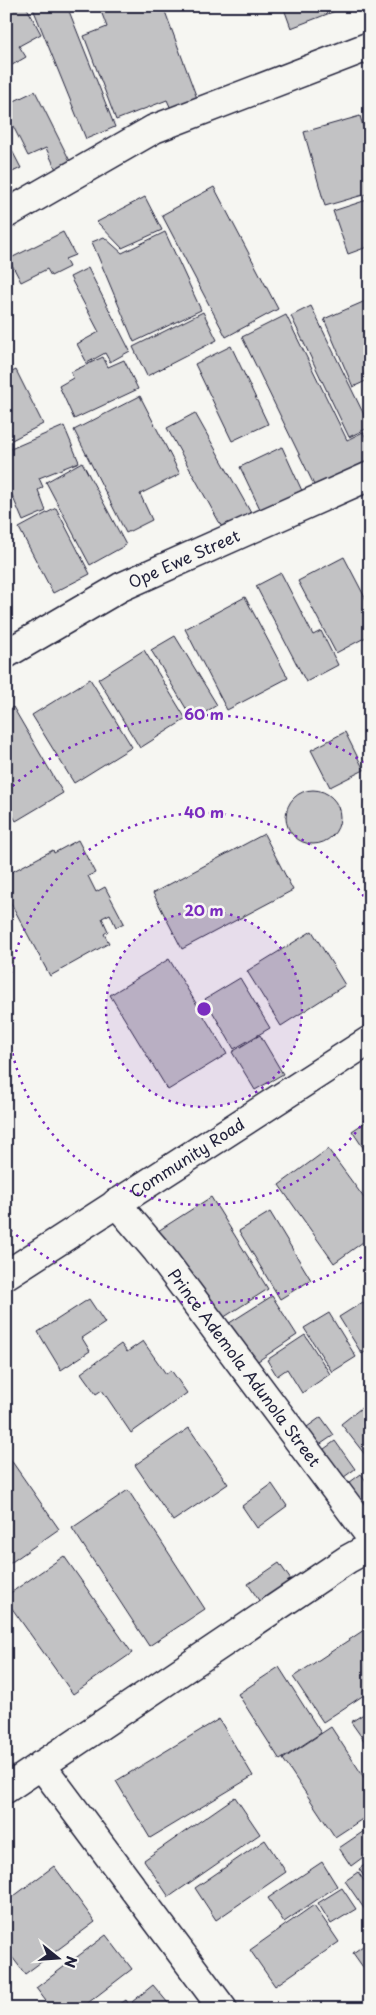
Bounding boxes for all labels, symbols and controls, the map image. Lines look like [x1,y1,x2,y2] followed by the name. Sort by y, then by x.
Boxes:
[124,522,244,593] street label: Ope Ewe Street
[184,702,224,725] text: 60 m
[184,800,224,823] text: 40 m
[185,898,223,921] text: 20 m
[195,1000,213,1018] centre of rings
[125,1111,249,1203] street label: Community Road
[163,1263,327,1472] street label: Prince Ademola Adunola Street
[32,1932,82,1982] north arrow
[59,1954,83,1970] text: N

